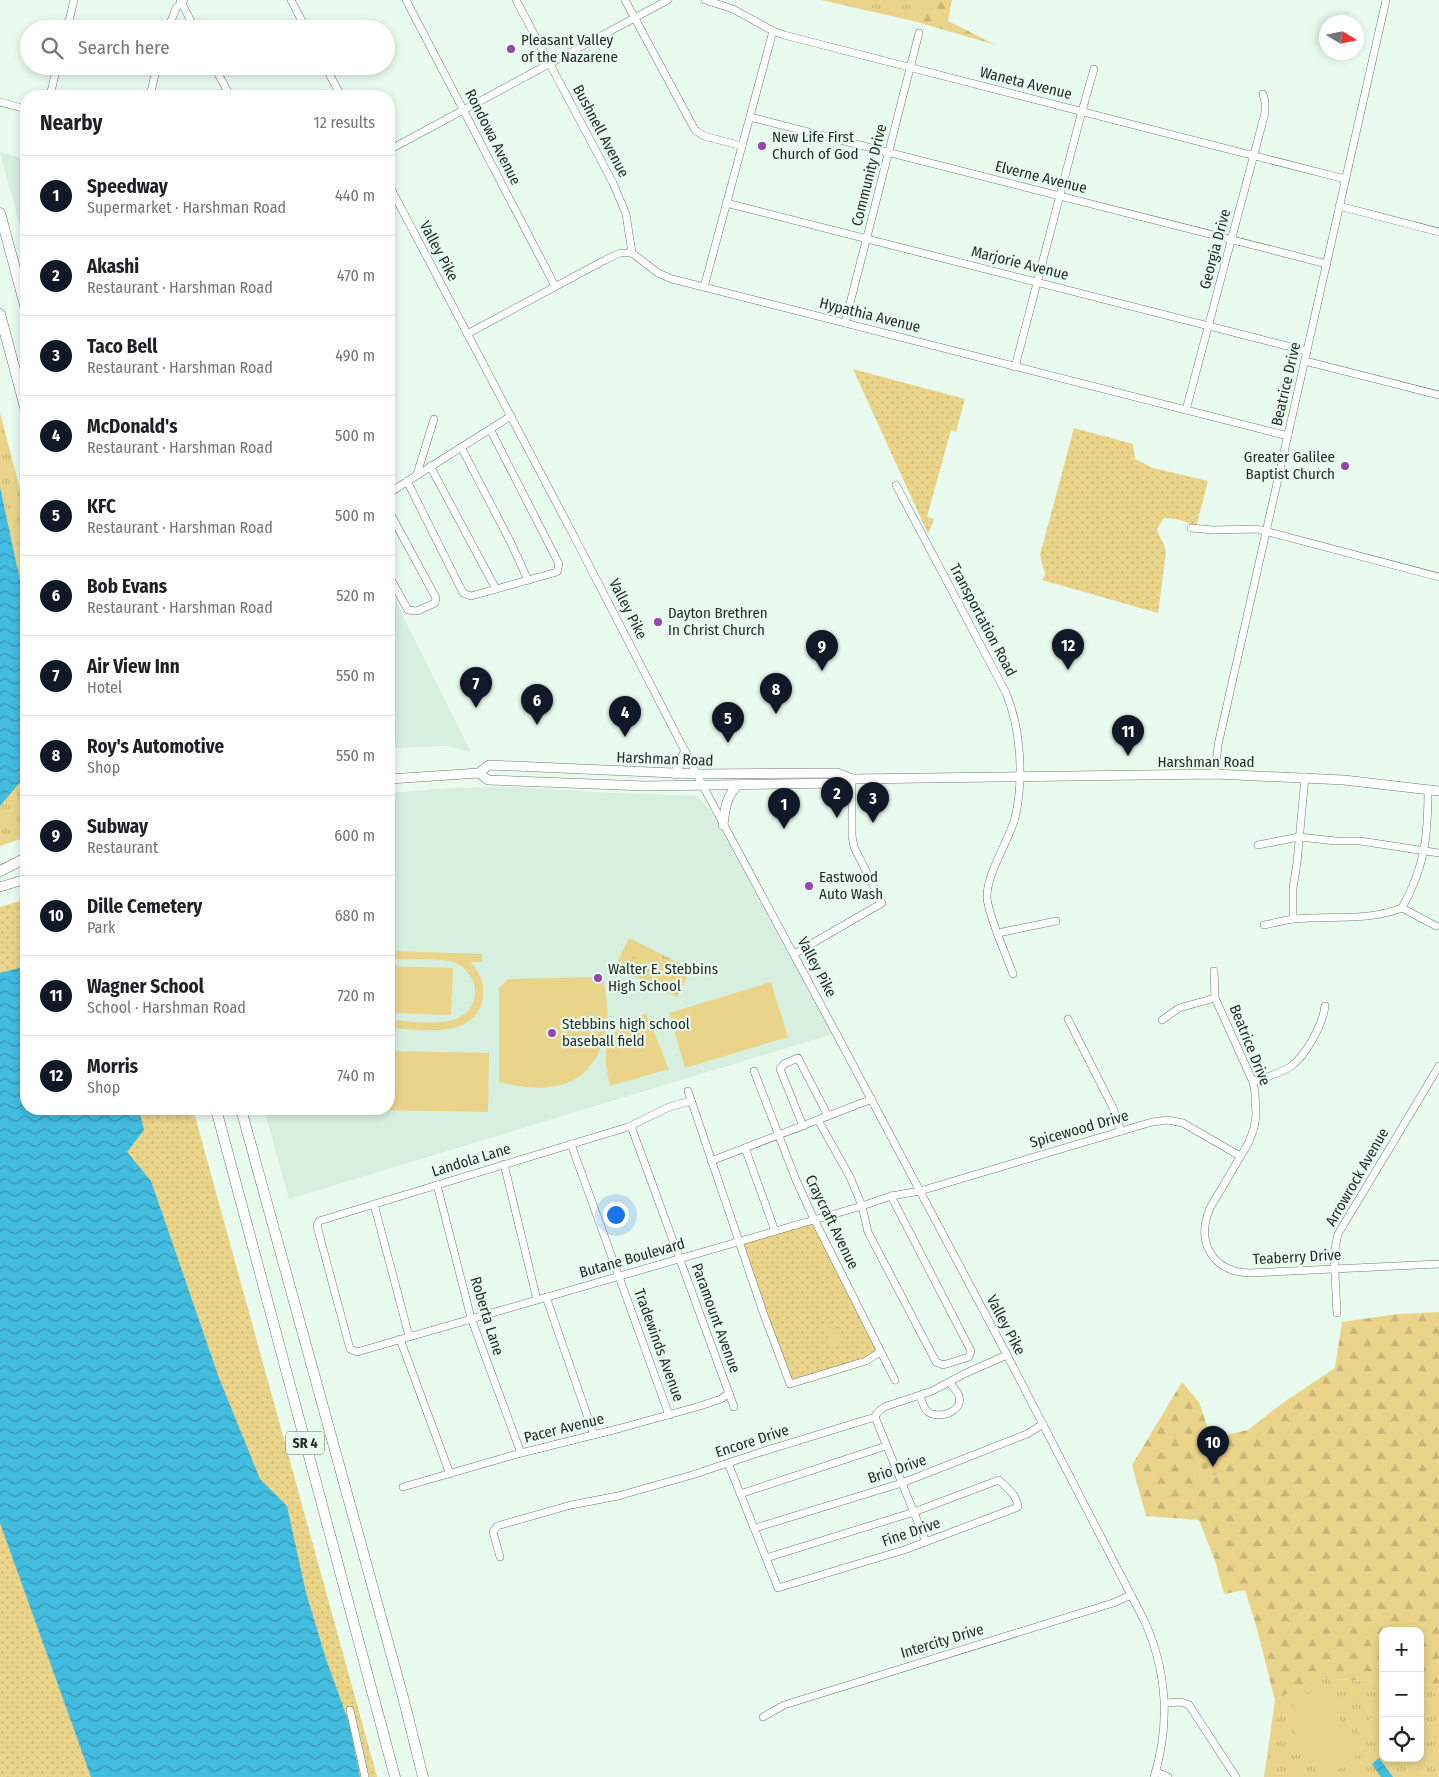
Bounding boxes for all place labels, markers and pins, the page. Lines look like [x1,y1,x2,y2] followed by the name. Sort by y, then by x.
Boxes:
[521,31,618,66] place label: Pleasant Valley of the Nazarene
[505,43,517,55] marker: Pleasant Valley of the Nazarene
[772,128,858,163] place label: New Life First Church of God
[756,140,768,152] marker: New Life First Church of God
[1244,448,1335,483] place label: Greater Galilee Baptist Church
[1339,460,1351,472] marker: Greater Galilee Baptist Church
[668,604,768,639] place label: Dayton Brethren In Christ Church
[652,616,664,628] marker: Dayton Brethren In Christ Church
[1052,629,1084,670] pin: 12
[806,630,838,671] pin: 9
[460,667,492,708] pin: 7
[760,673,792,714] pin: 8
[521,684,553,725] pin: 6
[609,696,641,737] pin: 4
[712,702,744,743] pin: 5
[1112,715,1144,756] pin: 11
[821,777,853,818] pin: 2
[857,782,889,823] pin: 3
[768,788,800,829] pin: 1
[819,868,883,903] place label: Eastwood Auto Wash
[803,880,815,892] marker: Eastwood Auto Wash
[608,960,718,995] place label: Walter E. Stebbins High School
[592,972,604,984] marker: Walter E. Stebbins High School
[562,1015,690,1050] place label: Stebbins high school baseball field
[546,1027,558,1039] marker: Stebbins high school baseball field
[1197,1426,1229,1467] pin: 10

